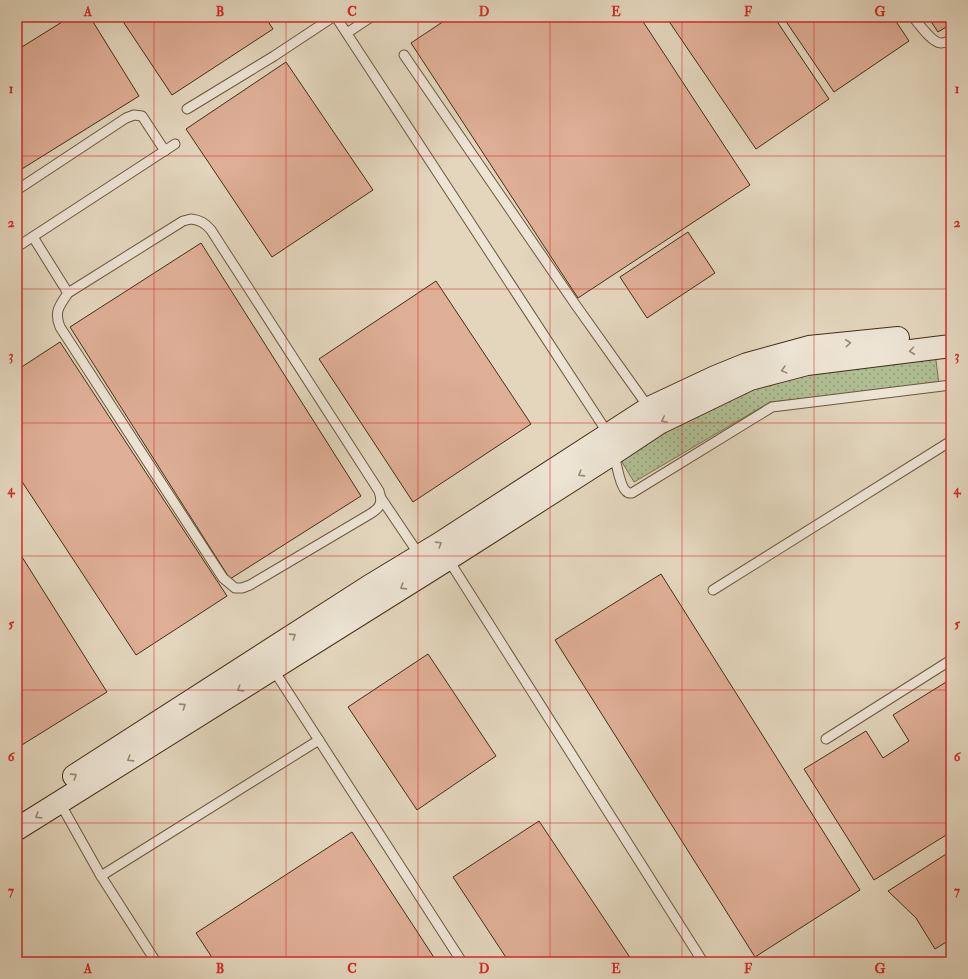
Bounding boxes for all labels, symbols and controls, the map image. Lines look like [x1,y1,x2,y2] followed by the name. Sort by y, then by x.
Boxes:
[83,4,93,20] text: A
[216,4,224,20] text: B
[347,4,357,20] text: C
[479,4,490,20] text: D
[611,4,621,20] text: E
[744,4,753,20] text: F
[875,4,886,20] text: G
[9,81,14,97] text: 1
[955,81,960,97] text: 1
[8,215,15,231] text: 2
[954,215,961,231] text: 2
[845,339,851,348] one-way arrow
[909,346,915,355] one-way arrow
[9,348,14,364] text: 3
[955,348,960,364] text: 3
[781,365,788,374] one-way arrow
[661,415,669,423] one-way arrow
[578,469,585,477] one-way arrow
[6,482,15,498] text: 4
[952,482,961,498] text: 4
[435,542,442,549] one-way arrow
[400,582,407,590] one-way arrow
[8,616,14,632] text: 5
[954,616,960,632] text: 5
[289,633,296,640] one-way arrow
[237,685,244,692] one-way arrow
[179,703,186,711] one-way arrow
[8,749,16,765] text: 6
[954,749,962,765] text: 6
[127,754,134,761] one-way arrow
[70,773,77,781] one-way arrow
[35,811,42,819] one-way arrow
[8,883,15,899] text: 7
[954,883,961,899] text: 7
[83,961,93,977] text: A
[216,961,224,977] text: B
[347,961,357,977] text: C
[479,961,490,977] text: D
[611,961,621,977] text: E
[744,961,753,977] text: F
[875,961,886,977] text: G

